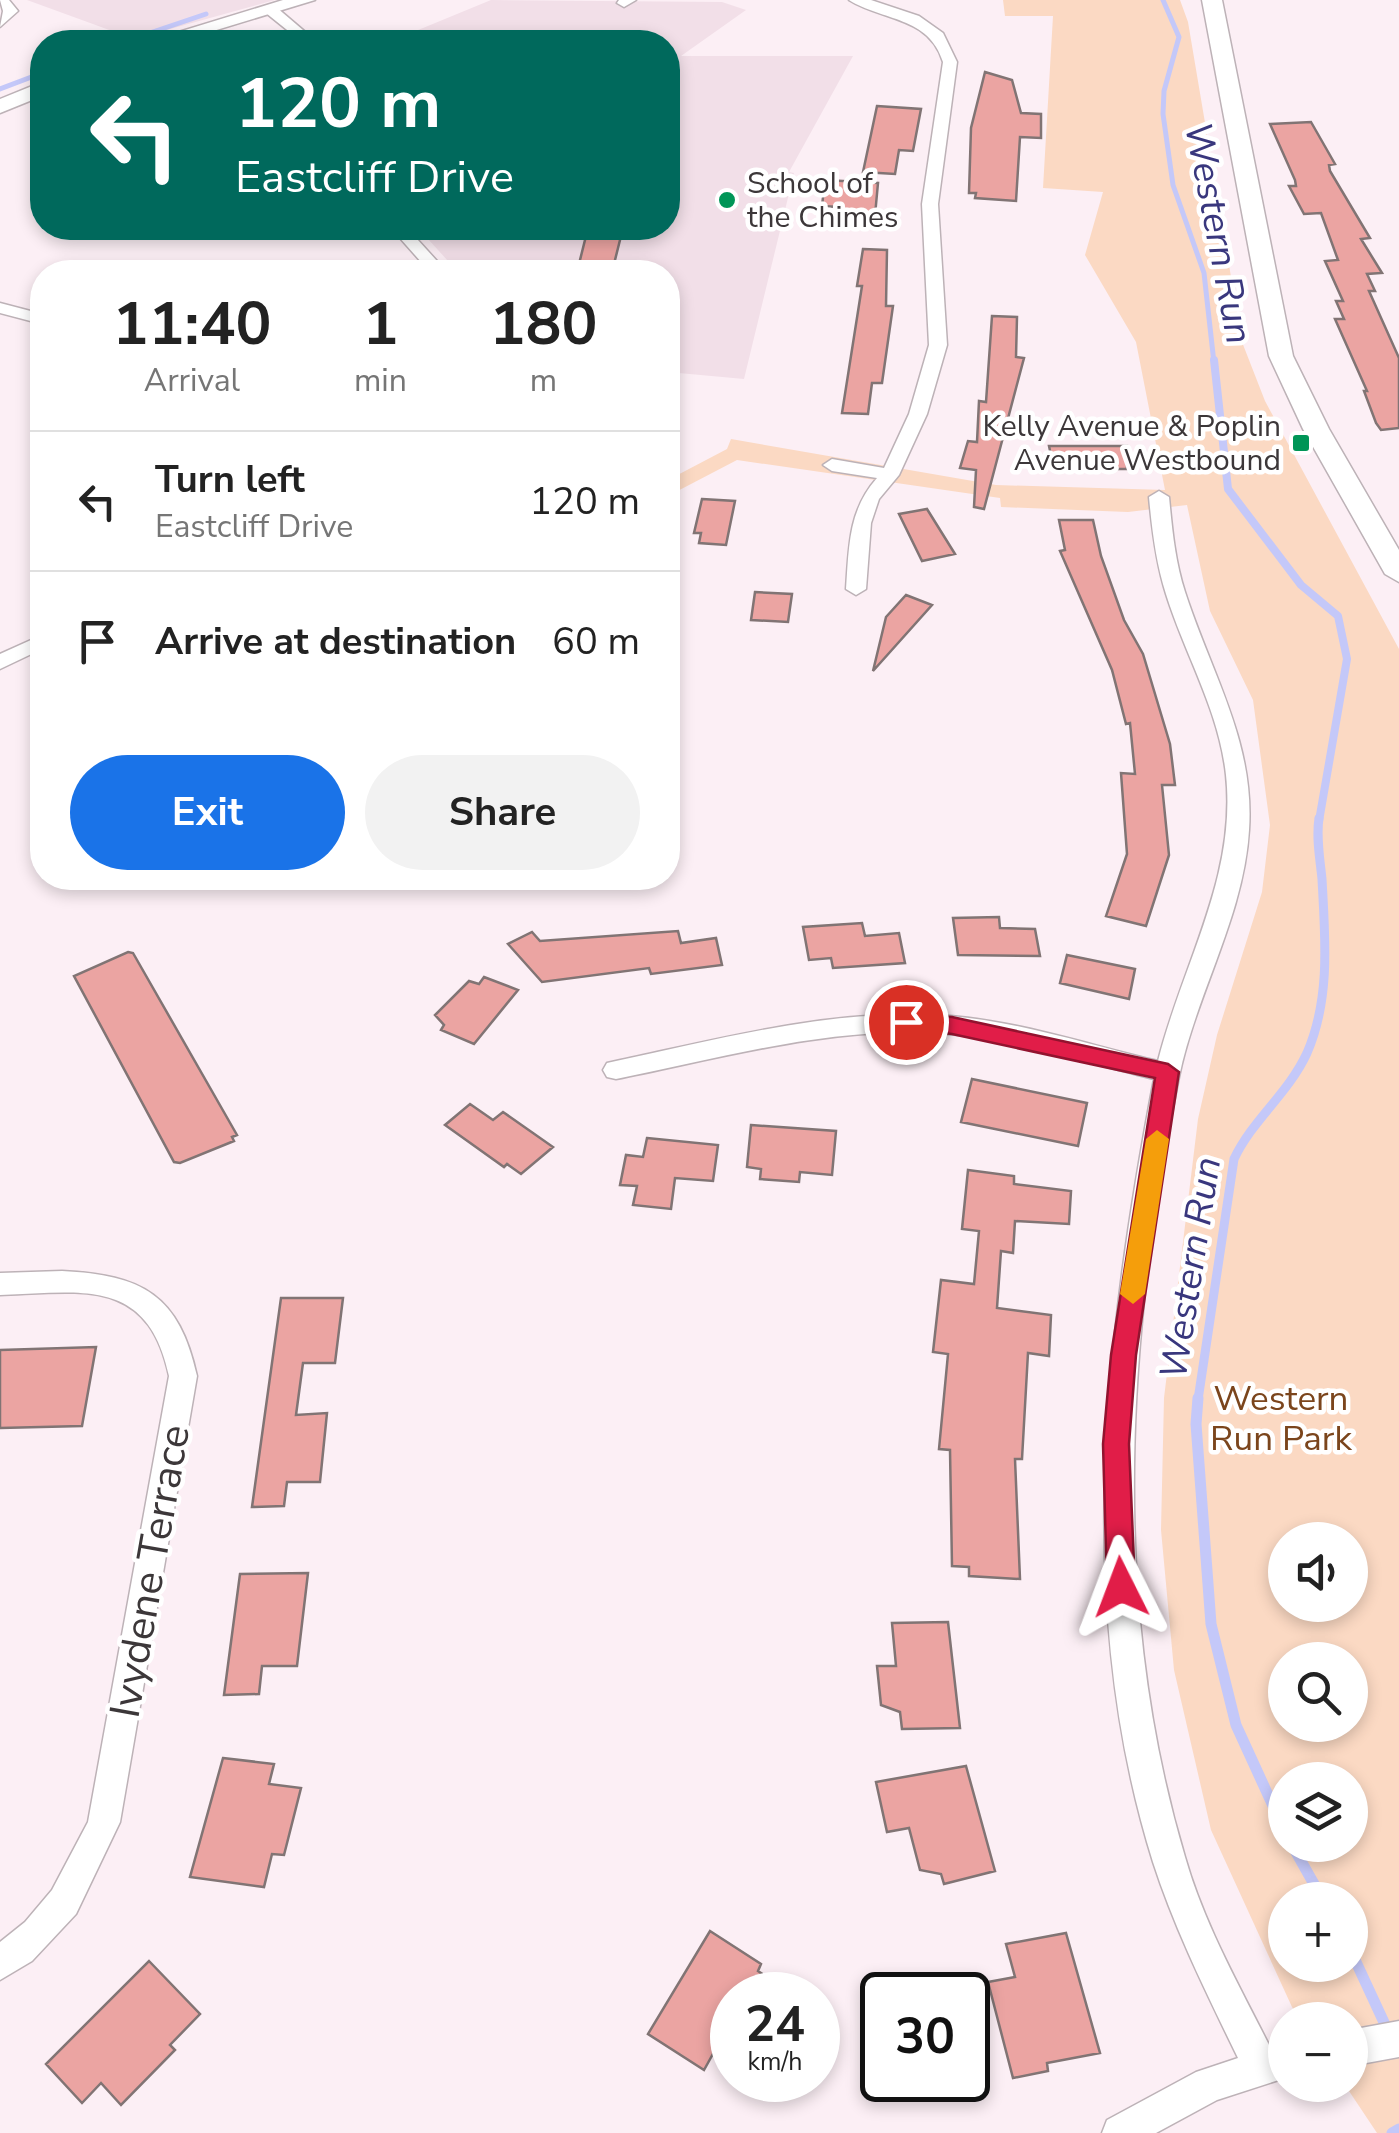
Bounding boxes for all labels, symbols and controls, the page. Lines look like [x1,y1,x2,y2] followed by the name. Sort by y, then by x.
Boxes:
[235,56,441,152] text: 120 m
[70,70,200,200] icon: left
[1172,118,1265,348] water label: Western Run
[235,147,514,208] text: Eastcliff Drive
[747,163,898,238] place label: School of the Chimes
[716,189,738,211] marker: School of the Chimes
[113,283,271,365] text: 11:40
[362,283,398,365] text: 1
[489,283,597,365] text: 180
[144,359,240,402] text: Arrival
[354,359,407,402] text: min
[530,359,557,402] text: m
[982,406,1281,481] place label: Kelly Avenue & Poplin Avenue Westbound
[1290,432,1312,454] marker: Kelly Avenue & Poplin Avenue Westbound
[155,454,305,505] text: Turn left
[70,474,125,529] icon: left
[529,476,640,527] text: 120 m
[155,505,353,548] text: Eastcliff Drive
[70,614,125,669] icon: arrive
[155,616,516,667] text: Arrive at destination
[552,616,640,667] text: 60 m
[70,755,345,870] button: Exit
[365,755,640,870] button: Share
[864,980,949,1065] pin
[879,995,934,1050] icon: arrive
[1148,1153,1233,1383] water label: Western Run
[1210,1375,1352,1462] park label: Western Run Park
[97,1420,204,1722] street label: Ivydene Terrace
[1268,1522,1368,2102] map controls
[1268,1522,1368,1622] button: sound
[1069,1535,1173,1639] position arrow
[1268,1642,1368,1742] button: search
[1268,1762,1368,1862] button: layers
[1268,1882,1368,1982] button: +
[860,1972,990,2102] speed limit sign: 30
[745,1990,805,2059] text: 24
[1268,2002,1368,2102] button: −
[747,2045,803,2079] text: km/h

